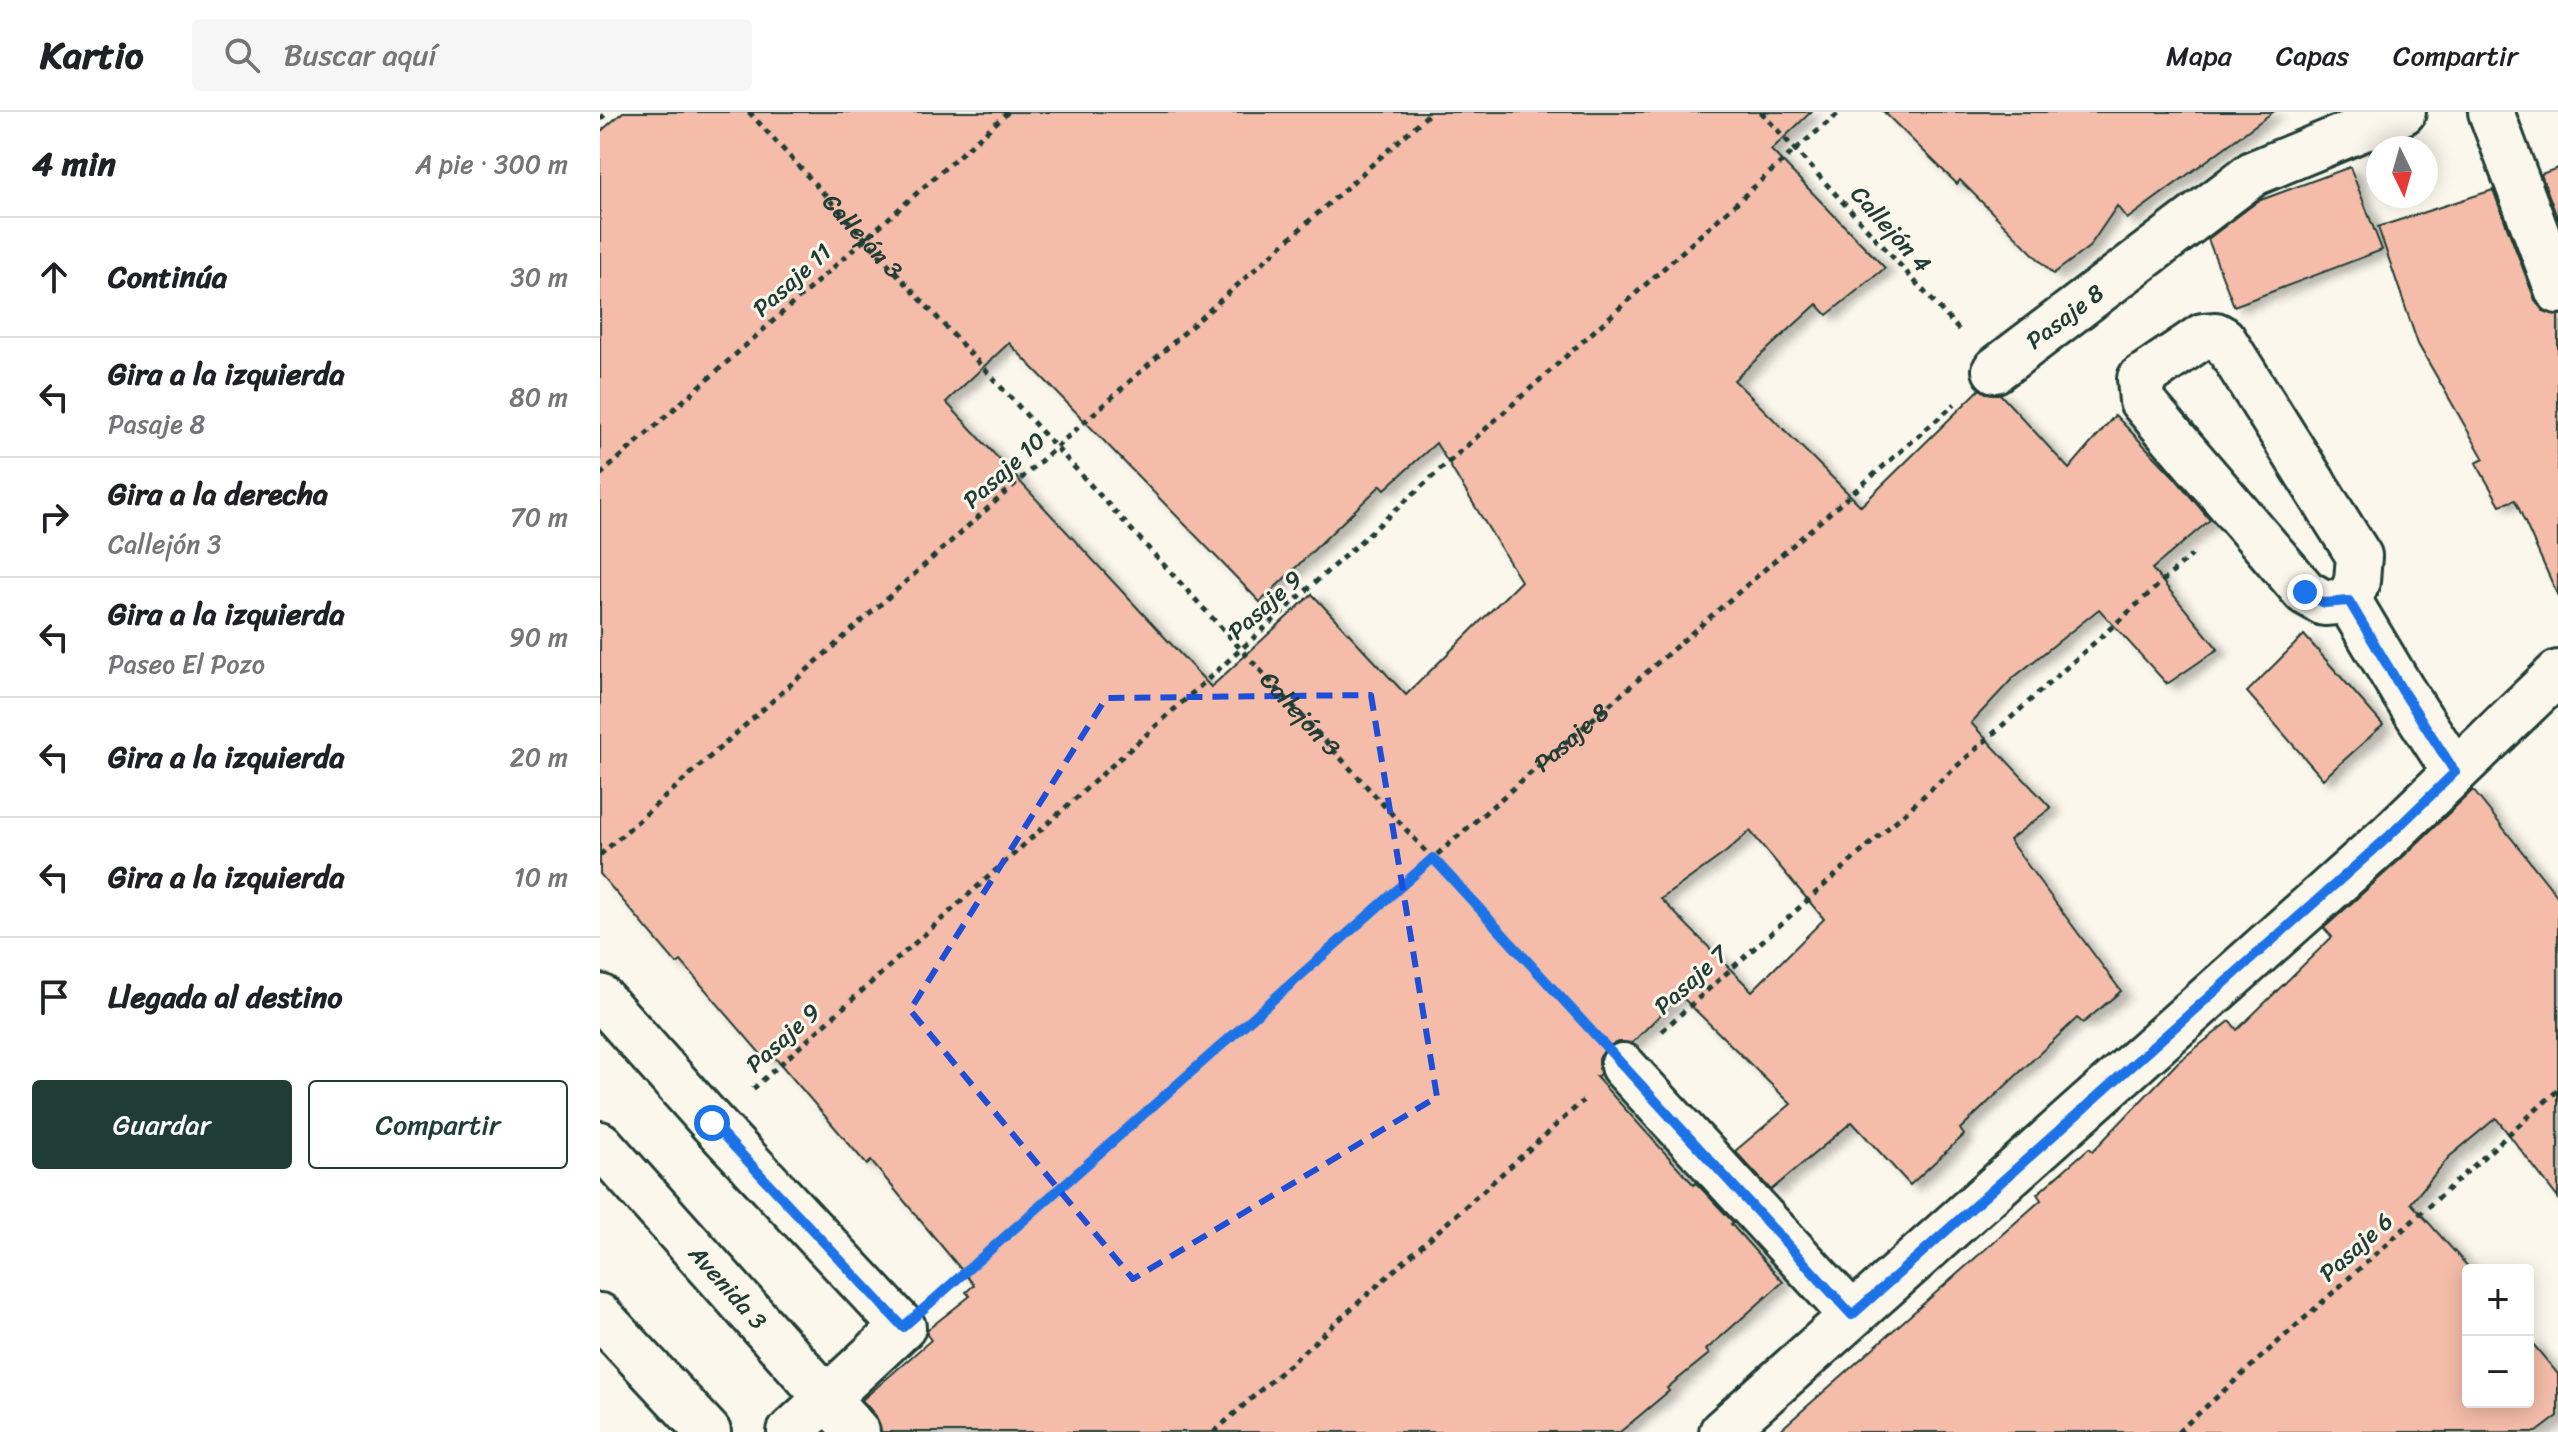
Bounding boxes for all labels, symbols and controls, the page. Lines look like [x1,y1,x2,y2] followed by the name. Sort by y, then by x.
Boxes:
[192,19,752,91] search box
[40,22,144,89] text: Kartio
[284,28,437,82] text: Buscar aquí
[2166,31,2232,80] text: Mapa
[2276,31,2349,80] text: Capas
[2393,31,2518,80] text: Compartir
[220,33,264,77] icon: search
[32,134,116,194] text: 4 min
[2366,136,2438,208] north arrow
[416,141,568,187] text: A pie · 300 m
[1840,175,1942,283] street label: Callejón 4
[812,183,913,289] street label: Callejón 3
[742,232,842,328] street label: Pasaje 11
[108,250,227,304] text: Continúa
[511,254,568,300] text: 30 m
[32,255,76,299] icon: ahead
[2017,273,2114,361] street label: Pasaje 8
[108,347,345,401] text: Gira a la izquierda
[509,374,568,420] text: 80 m
[32,375,76,419] icon: left
[108,401,205,447] text: Pasaje 8
[953,421,1055,519] street label: Pasaje 10
[108,467,328,521] text: Gira a la derecha
[510,494,568,540] text: 70 m
[32,495,76,539] icon: right
[108,521,221,567] text: Callejón 3
[1217,559,1313,651] street label: Pasaje 9
[2287,574,2323,610] route end
[108,587,345,641] text: Gira a la izquierda
[509,614,568,660] text: 90 m
[32,615,76,659] icon: left
[108,641,265,687] text: Paseo El Pozo
[1249,661,1351,767] street label: Callejón 3
[1524,692,1619,783] street label: Pasaje 8
[108,730,345,784] text: Gira a la izquierda
[510,734,568,780] text: 20 m
[32,735,76,779] icon: left
[108,850,345,904] text: Gira a la izquierda
[514,854,568,900] text: 10 m
[32,855,76,899] icon: left
[1644,934,1739,1025] street label: Pasaje 7
[108,970,342,1024] text: Llegada al destino
[32,975,76,1019] icon: arrive
[735,992,831,1084] street label: Pasaje 9
[32,1080,292,1169] button: Guardar
[308,1080,568,1169] button: Compartir
[694,1105,730,1141] route start
[2309,1202,2403,1292] street label: Pasaje 6
[677,1234,778,1340] street label: Avenida 3
[2462,1264,2534,1408] map controls
[2462,1264,2534,1336] button: +
[2462,1336,2534,1408] button: −

